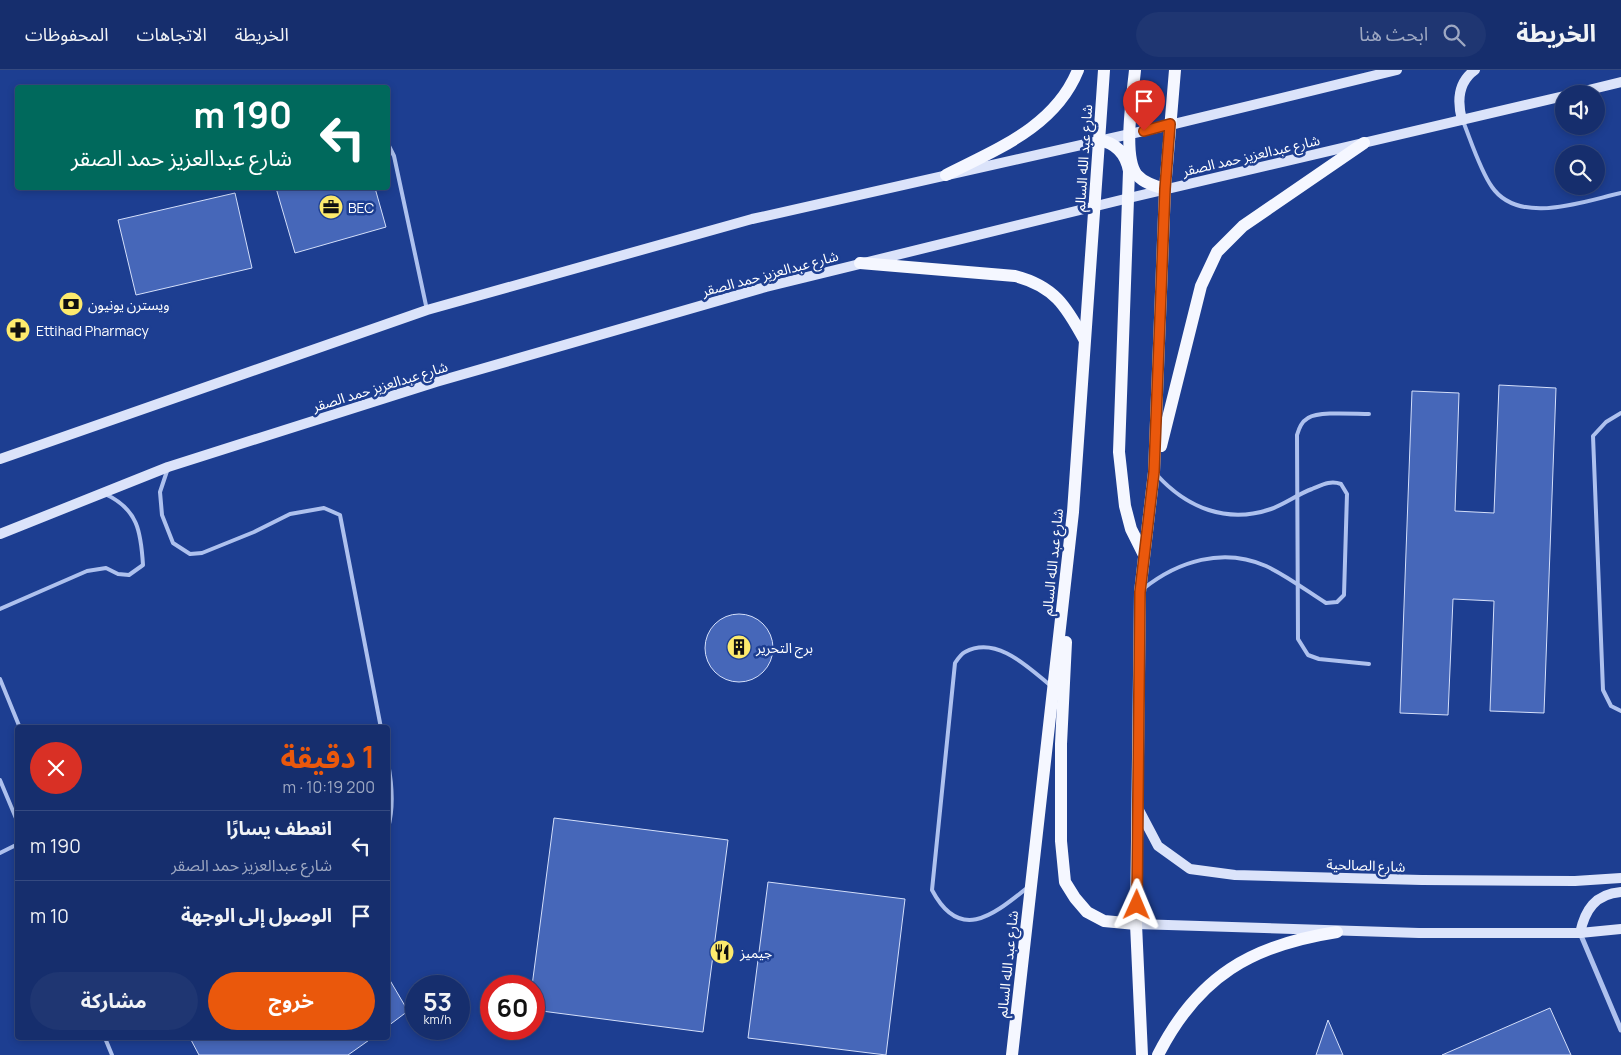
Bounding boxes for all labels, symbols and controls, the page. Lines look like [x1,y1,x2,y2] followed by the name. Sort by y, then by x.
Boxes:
[1136,12,1486,57] search box
[1516,16,1596,49] text: الخريطة
[1359,21,1428,47] text: ابحث هنا
[1440,21,1468,49] icon: search
[25,22,109,46] text: المحفوظات
[137,22,207,46] text: الاتجاهات
[235,22,289,46] text: الخريطة
[1123,80,1165,131] pin
[1555,85,1605,195] map controls
[1555,85,1605,135] button: sound
[1130,87,1158,115] icon: arrive
[193,91,292,139] text: 190 m
[1070,104,1098,212] street label: شارع عبد الله السالم
[310,105,375,170] icon: left
[1179,130,1322,182] street label: شارع عبدالعزيز حمد الصقر
[71,143,292,173] text: شارع عبدالعزيز حمد الصقر
[1555,145,1605,195] button: search
[318,194,344,220] office icon: BEC
[348,198,374,217] place label: BEC
[699,246,841,303] street label: شارع عبدالعزيز حمد الصقر
[58,291,84,317] bank icon: ويسترن يونيون
[88,295,169,314] place label: ويسترن يونيون
[5,317,31,343] pharmacy icon: Ettihad Pharmacy
[36,321,150,340] place label: Ettihad Pharmacy
[309,356,451,418] street label: شارع عبدالعزيز حمد الصقر
[1037,508,1069,617] street label: شارع عبد الله السالم
[726,634,752,660] building icon: برج التحرير
[755,638,813,659] place label: برج التحرير
[280,736,375,777] text: 1 دقيقة
[30,742,82,794] button: close
[283,776,375,798] text: 200 m · 10:19
[226,815,332,841] text: انعطف يسارًا
[347,832,375,860] icon: left
[30,833,81,859] text: 190 m
[171,854,332,876] text: شارع عبدالعزيز حمد الصقر
[1326,854,1406,878] street label: شارع الصالحية
[1110,878,1162,930] position arrow
[181,902,332,928] text: الوصول إلى الوجهة
[347,902,375,930] icon: arrive
[30,903,69,929] text: 10 m
[992,910,1024,1019] street label: شارع عبد الله السالم
[709,939,735,965] restaurant icon: جيميز
[739,943,772,962] place label: جيميز
[30,972,198,1030] button: مشاركة
[208,972,375,1030] button: خروج
[480,975,545,1040] speed limit sign: 60
[423,984,452,1019] text: 53
[424,1011,451,1028] text: km/h

